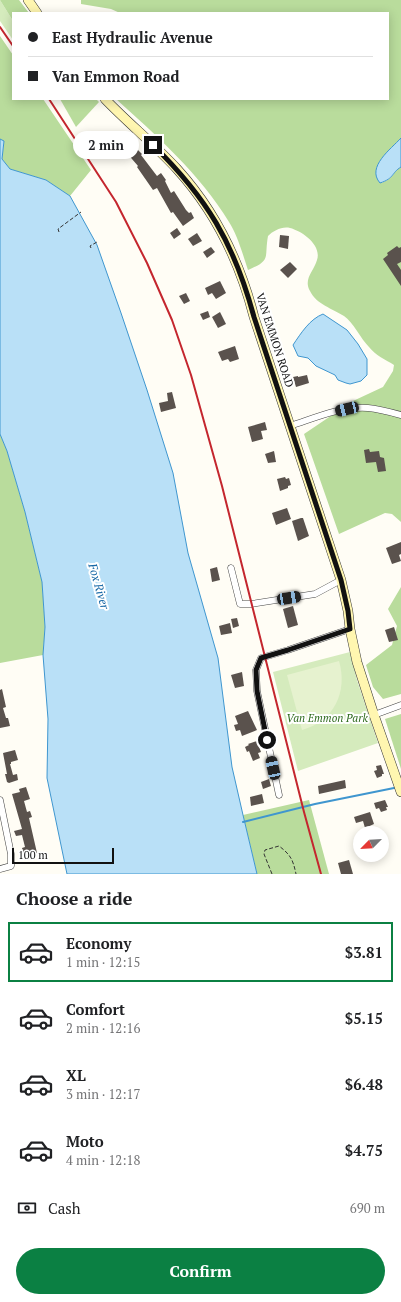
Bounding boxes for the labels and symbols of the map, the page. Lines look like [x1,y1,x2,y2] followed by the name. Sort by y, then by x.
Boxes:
[73,131,139,159] callout: 2 min
[144,136,162,154] route end
[253,291,297,389] street label: VAN EMMON ROAD
[334,400,360,418] car
[85,560,113,612] water label: Fox River
[276,590,302,606] car
[286,711,368,725] park label: Van Emmon Park
[258,731,276,749] route start
[265,755,281,781] car
[353,826,389,862] north arrow
[12,846,114,865] scale bar

